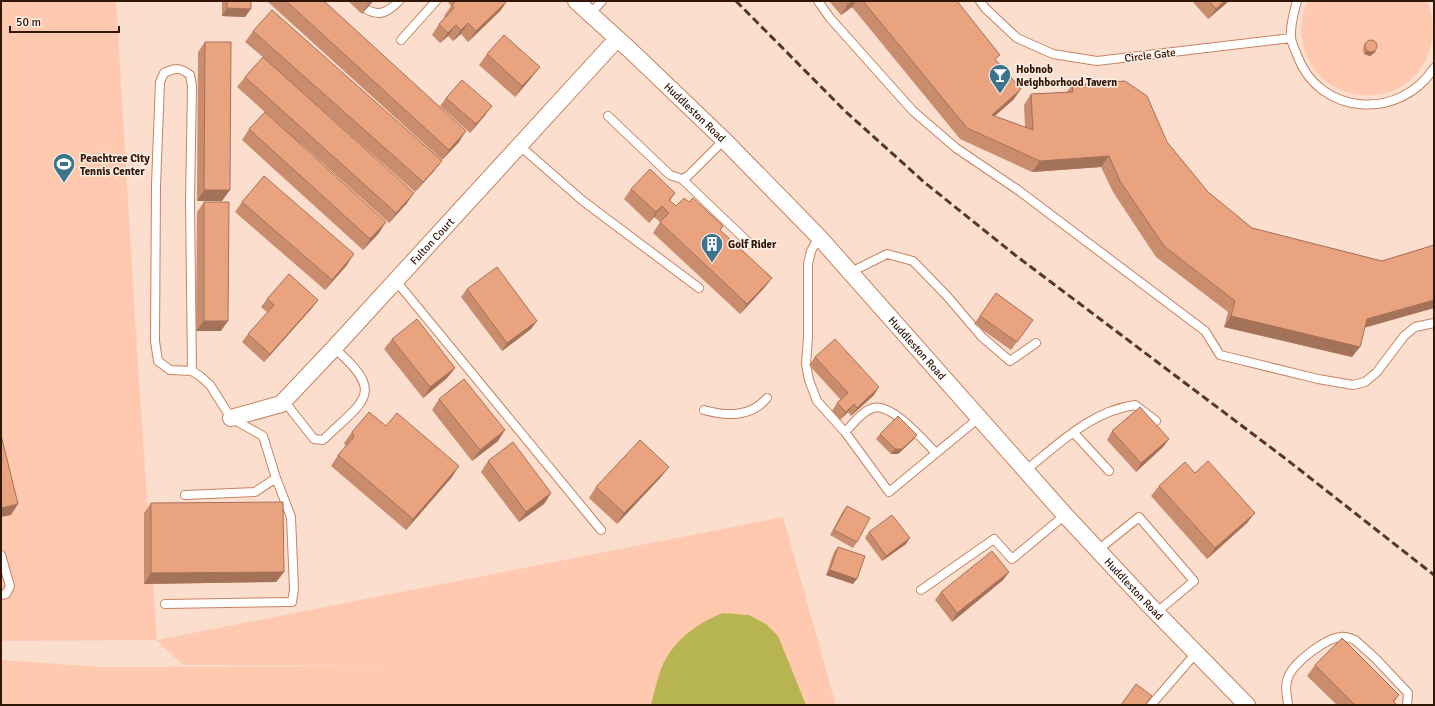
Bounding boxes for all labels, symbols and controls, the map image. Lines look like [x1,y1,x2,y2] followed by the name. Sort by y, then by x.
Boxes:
[10,8,119,34] scale bar
[16,15,41,30] text: 50 m
[1124,46,1176,65] street label: Circle Gate
[987,62,1013,95] bar icon: Hobnob Neighborhood Tavern
[1016,63,1117,89] place label: Hobnob Neighborhood Tavern
[661,80,728,145] street label: Huddleston Road
[51,151,77,184] sports icon: Peachtree City Tennis Center
[80,152,150,178] place label: Peachtree City Tennis Center
[408,215,457,268] street label: Fulton Court
[699,231,725,264] building icon: Golf Rider
[728,238,777,251] place label: Golf Rider
[885,314,948,383] street label: Huddleston Road
[1101,555,1166,623] street label: Huddleston Road

